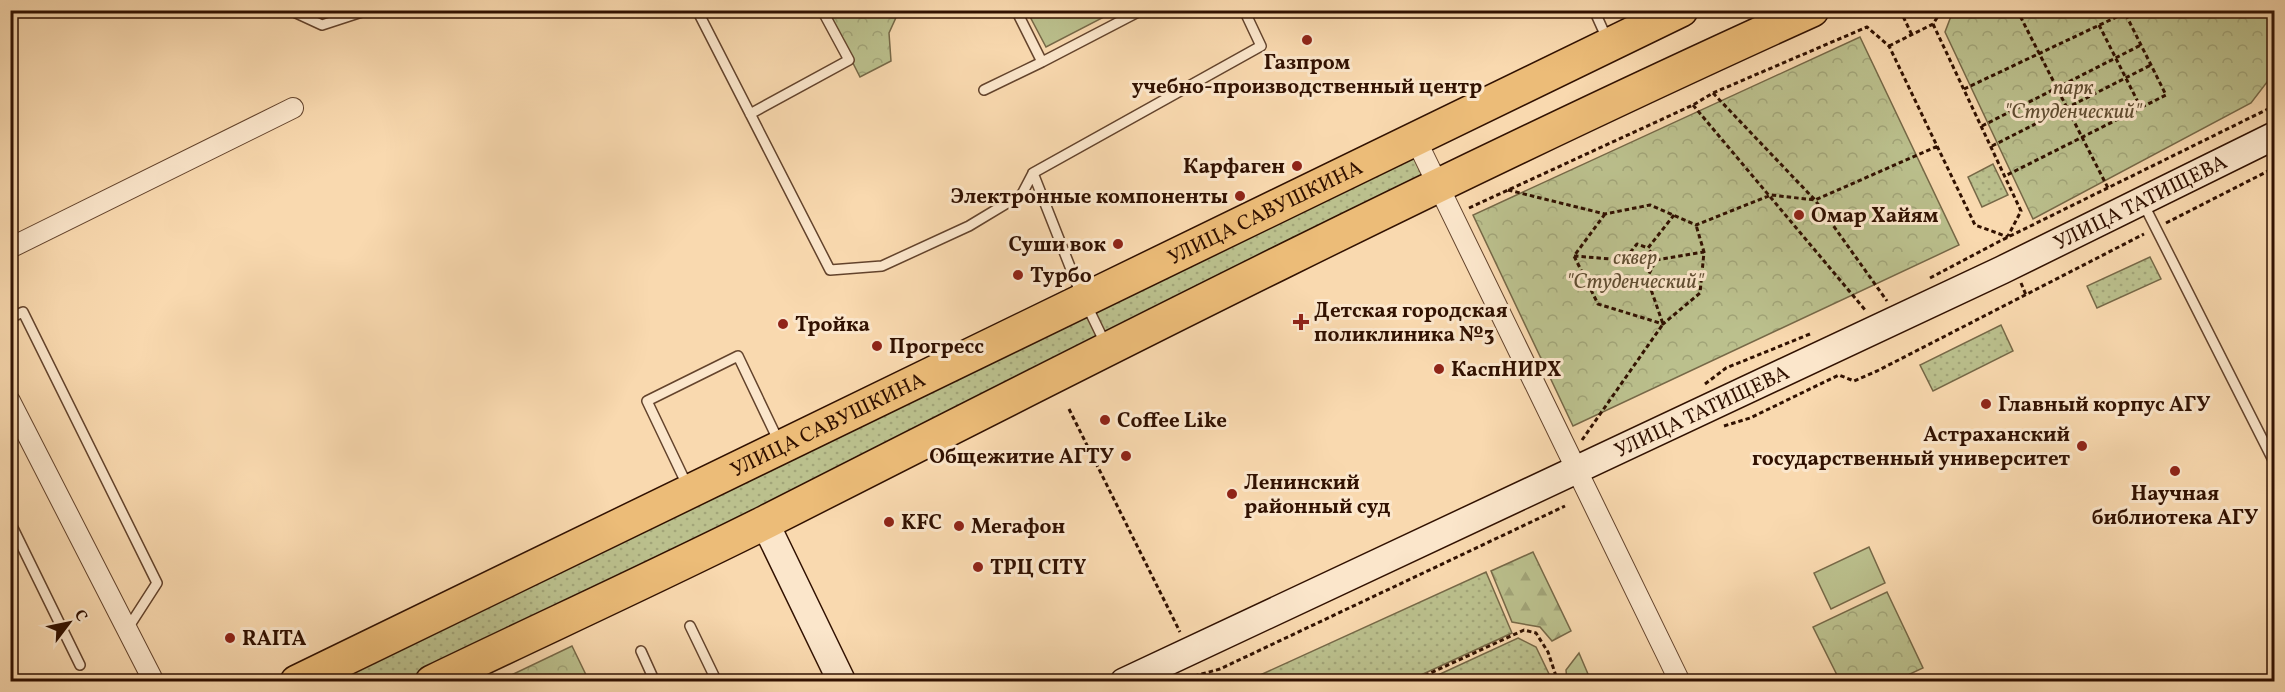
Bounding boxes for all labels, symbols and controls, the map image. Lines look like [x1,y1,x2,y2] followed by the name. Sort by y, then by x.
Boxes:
[1300,33,1314,47] marker: Газпром учебно-производственный центр
[1132,49,1482,102] place label: Газпром учебно-производственный центр
[2004,74,2143,127] park label: парк "Студенческий"
[2049,148,2233,258] street label: УЛИЦА ТАТИЩЕВА
[1183,153,1285,182] place label: Карфаген
[1163,154,1368,273] street label: УЛИЦА САВУШКИНА
[1290,159,1304,173] marker: Карфаген
[951,183,1228,212] place label: Электронные компоненты
[1233,189,1247,203] marker: Электронные компоненты
[1811,202,1939,231] place label: Омар Хайям
[1792,208,1806,222] marker: Омар Хайям
[1008,231,1106,260] place label: Суши вок
[1111,237,1125,251] marker: Суши вок
[1566,244,1705,297] park label: сквер "Студенческий"
[1030,262,1092,291] place label: Турбо
[1011,268,1025,282] marker: Турбо
[1314,297,1508,350] place label: Детская городская поликлиника №3
[795,311,870,340] place label: Тройка
[1292,313,1310,331] marker: Детская городская поликлиника №3
[776,317,790,331] marker: Тройка
[889,333,984,362] place label: Прогресс
[870,339,884,353] marker: Прогресс
[1451,356,1562,385] place label: КаспНИРХ
[1610,359,1795,466] street label: УЛИЦА ТАТИЩЕВА
[1432,362,1446,376] marker: КаспНИРХ
[726,366,931,485] street label: УЛИЦА САВУШКИНА
[1998,391,2210,420] place label: Главный корпус АГУ
[1979,397,1993,411] marker: Главный корпус АГУ
[1117,407,1227,436] place label: Coffee Like
[1098,413,1112,427] marker: Coffee Like
[1752,421,2070,474] place label: Астраханский государственный университет
[2075,439,2089,453] marker: Астраханский государственный университет
[929,443,1114,472] place label: Общежитие АГТУ
[1119,449,1133,463] marker: Общежитие АГТУ
[2168,464,2182,478] marker: Научная библиотека АГУ
[1244,469,1390,522] place label: Ленинский районный суд
[2092,480,2258,533] place label: Научная библиотека АГУ
[1225,487,1239,501] marker: Ленинский районный суд
[901,509,942,538] place label: KFC
[971,513,1065,542] place label: Мегафон
[882,515,896,529] marker: KFC
[952,519,966,533] marker: Мегафон
[990,554,1086,583] place label: ТРЦ CITY
[971,560,985,574] marker: ТРЦ CITY
[39,593,99,653] north arrow
[68,606,92,626] text: С
[242,625,306,654] place label: RAITA
[223,631,237,645] marker: RAITA

